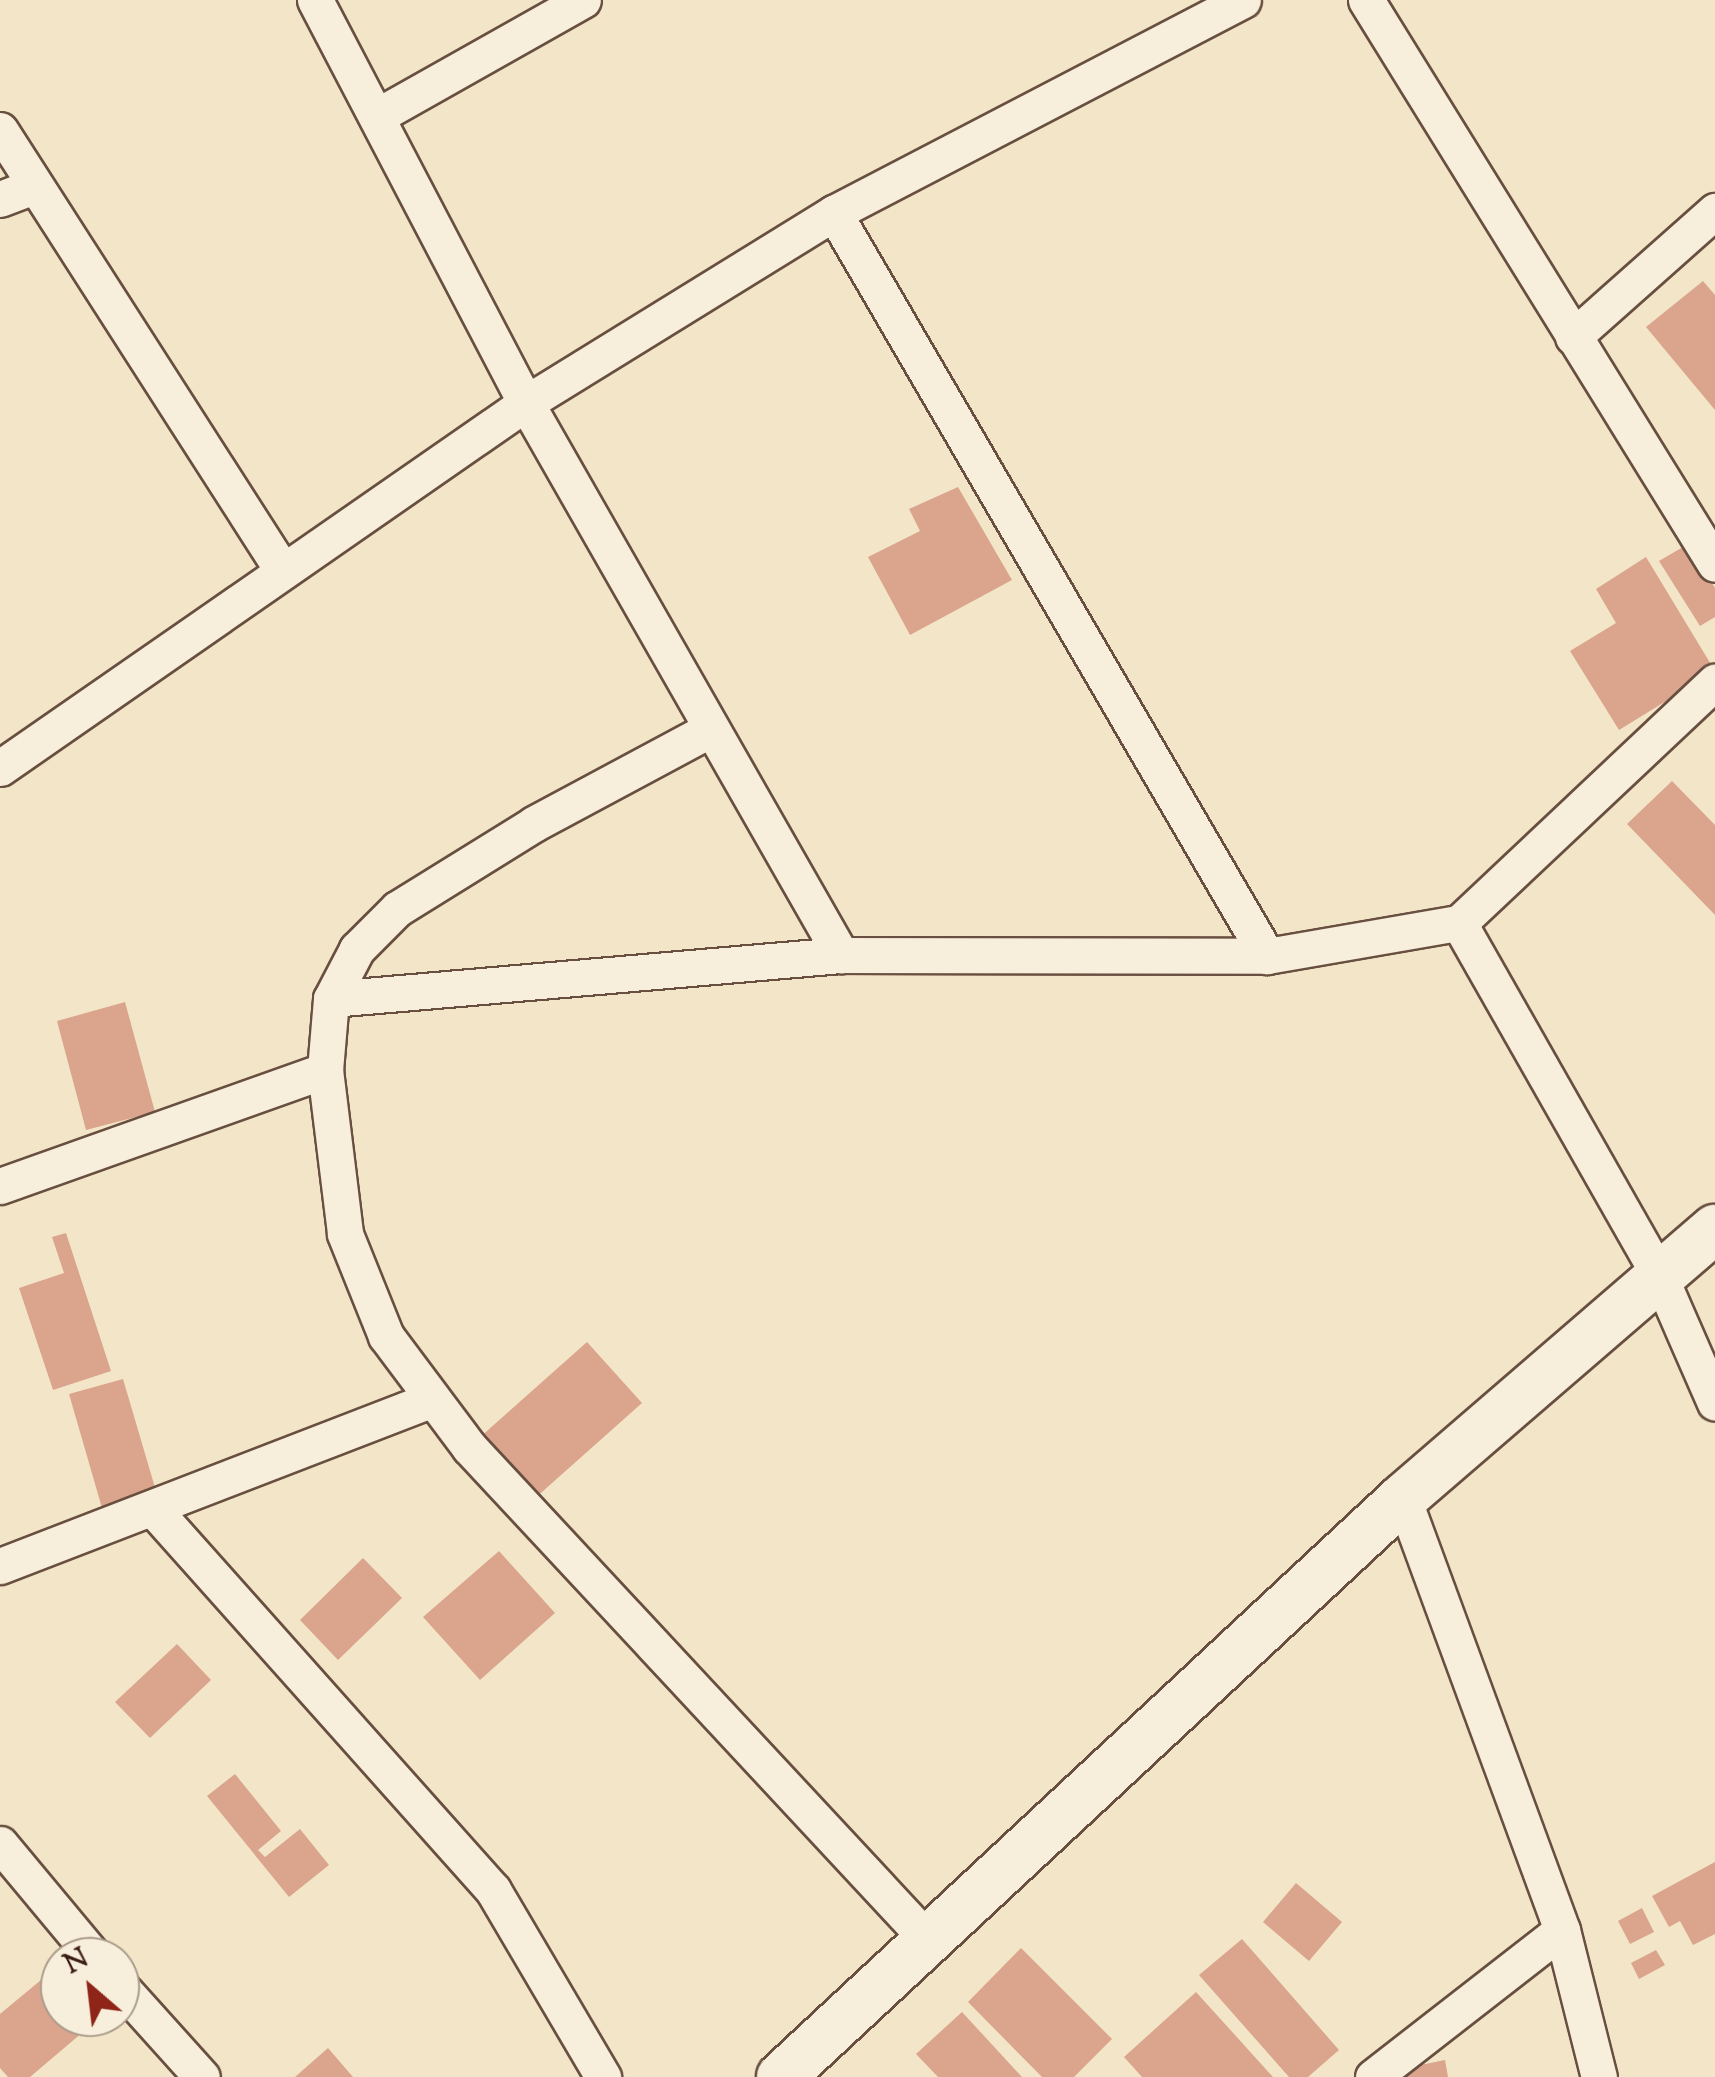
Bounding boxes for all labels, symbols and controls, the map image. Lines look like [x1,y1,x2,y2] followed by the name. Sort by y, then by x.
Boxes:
[40,1937,140,2037] north arrow
[58,1939,96,1985] text: N

